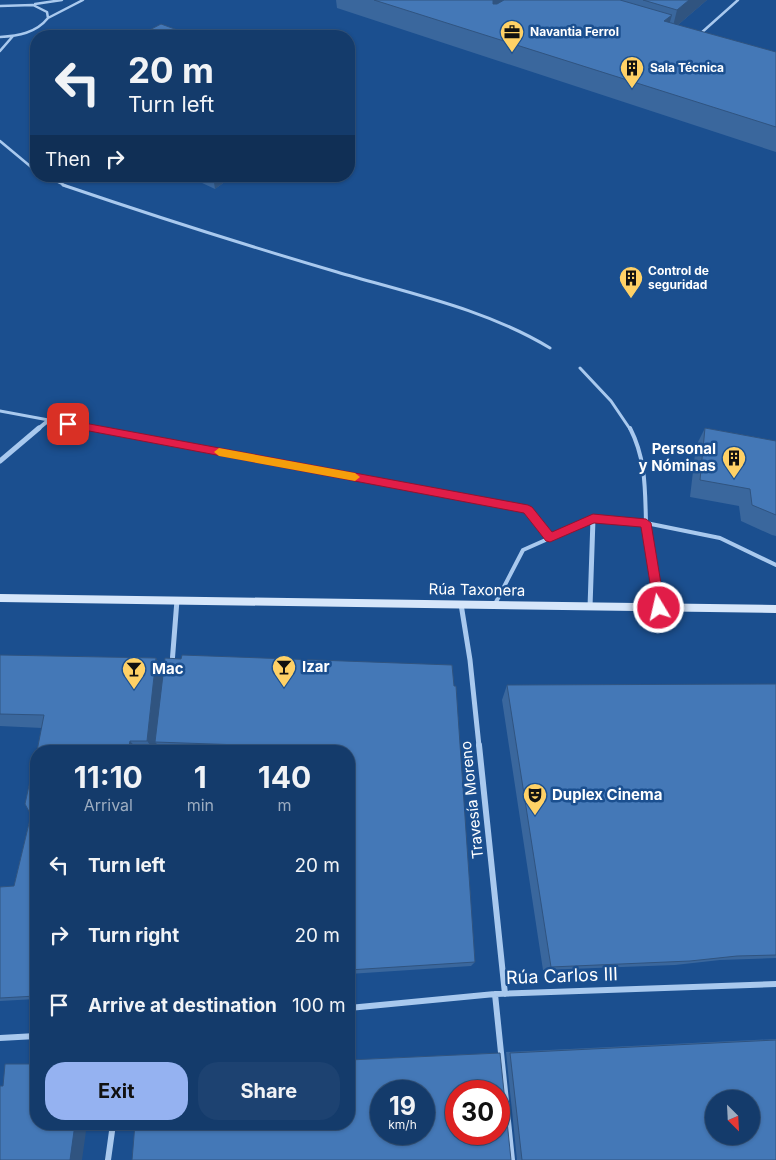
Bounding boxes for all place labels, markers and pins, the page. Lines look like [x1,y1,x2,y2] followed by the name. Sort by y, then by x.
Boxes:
[499,19,525,53] office icon: Navantia Ferrol
[530,24,619,39] place label: Navantia Ferrol
[619,55,645,89] building icon: Sala Técnica
[650,60,724,75] place label: Sala Técnica
[648,263,709,292] place label: Control de seguridad
[618,265,644,299] building icon: Control de seguridad
[47,403,89,445] pin
[639,439,716,475] place label: Personal y Nóminas
[721,445,747,479] building icon: Personal y Nóminas
[271,654,297,688] bar icon: Izar
[121,656,147,690] bar icon: Mac
[302,657,330,676] place label: Izar
[152,659,184,678] place label: Mac
[522,782,548,816] theatre icon: Duplex Cinema
[552,785,662,804] place label: Duplex Cinema

